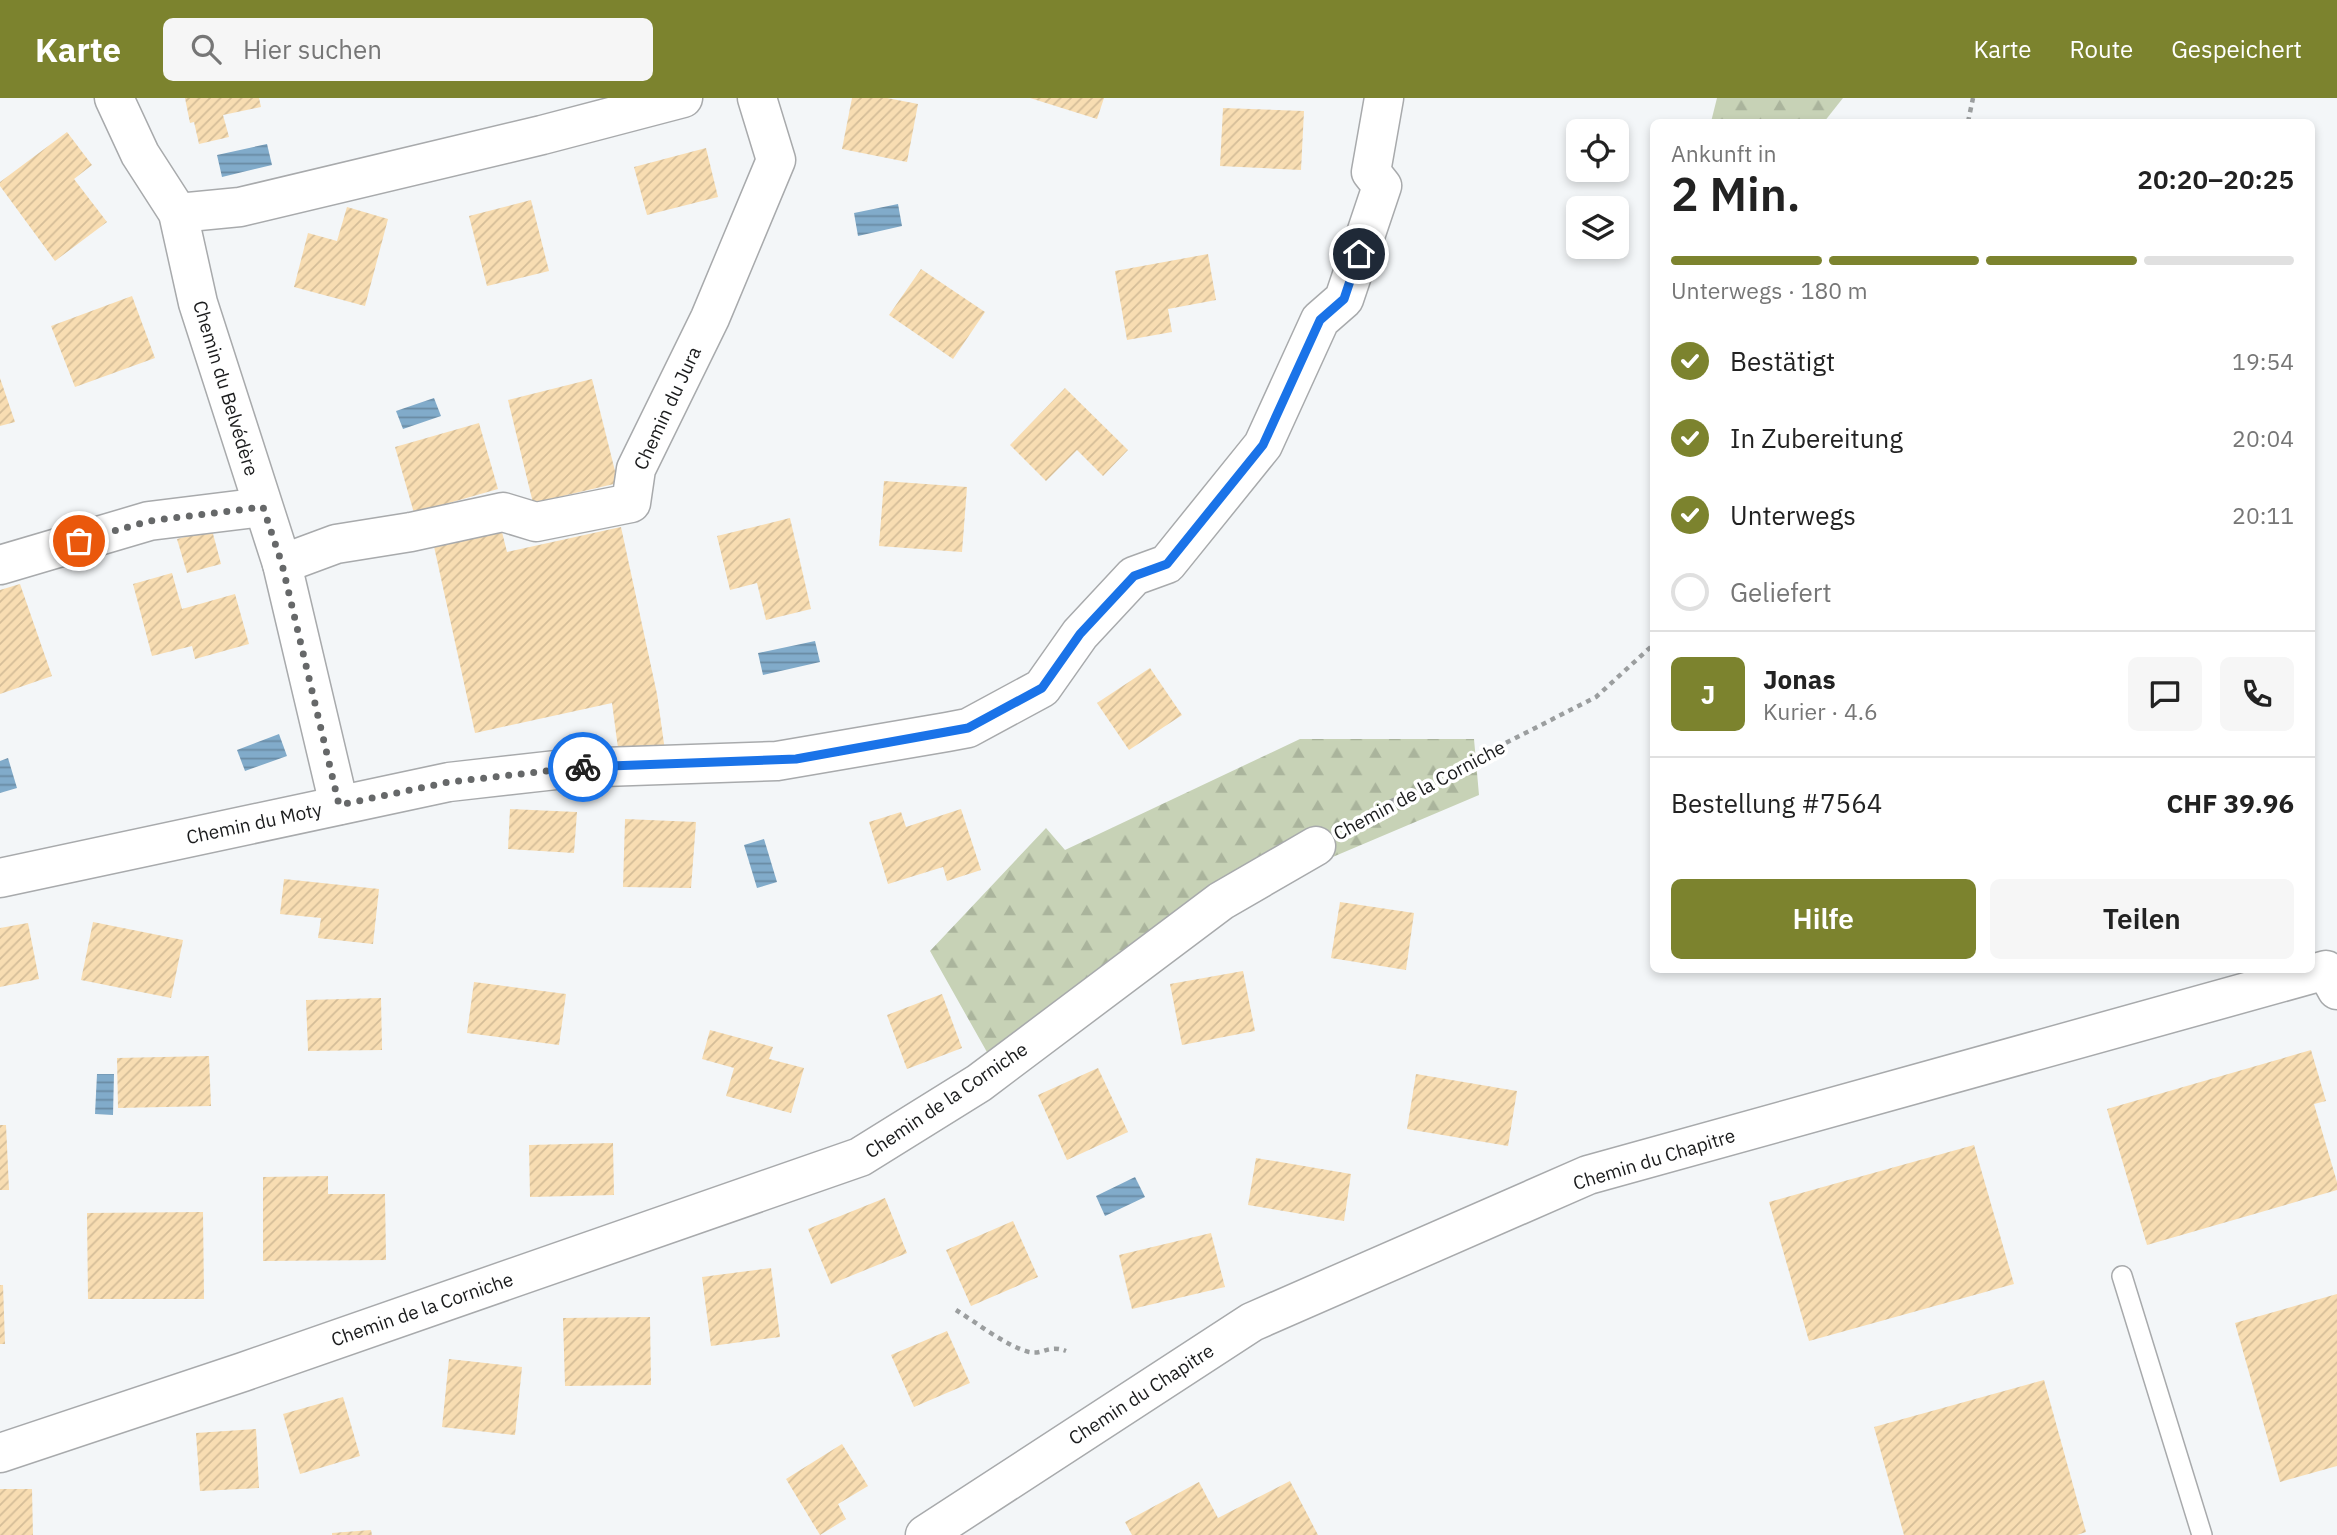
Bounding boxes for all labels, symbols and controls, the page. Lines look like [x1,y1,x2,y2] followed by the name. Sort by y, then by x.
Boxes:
[163,18,653,81] search box
[35,28,121,71] text: Karte
[187,30,225,68] icon: search
[243,32,382,66] text: Hier suchen
[1973,33,2032,65] text: Karte
[2070,33,2133,65] text: Route
[2171,33,2302,65] text: Gespeichert
[1566,119,1629,259] map controls
[1566,119,1629,182] button: locate
[1671,138,1777,168] text: Ankunft in
[2137,162,2294,196] text: 20:20–20:25
[1671,164,1801,224] text: 2 Min.
[1566,196,1629,259] button: layers
[1329,224,1389,284] pin
[1340,235,1378,273] icon: home
[1671,275,1868,305] text: Unterwegs · 180 m
[188,297,264,479] street label: Chemin du Belvédère
[628,342,706,474] street label: Chemin du Jura
[1671,342,1709,380] icon: check
[1730,344,1835,378] text: Bestätigt
[2232,346,2294,376] text: 19:54
[1671,419,1709,457] icon: check
[1730,421,1903,455] text: In Zubereitung
[2232,423,2294,453] text: 20:04
[1671,496,1709,534] icon: check
[1730,498,1856,532] text: Unterwegs
[2232,500,2294,530] text: 20:11
[49,511,109,571] pin
[60,522,98,560] icon: bag
[1730,575,1832,609] text: Geliefert
[2128,657,2202,731] button: chat
[2220,657,2294,731] button: phone
[1763,662,1836,696] text: Jonas
[1701,677,1715,711] text: J
[1763,696,1878,726] text: Kurier · 4.6
[548,732,618,802] courier
[1329,735,1509,845] street label: Chemin de la Corniche
[564,748,602,786] icon: bike
[1671,786,1882,820] text: Bestellung #7564
[2166,786,2294,820] text: CHF 39.96
[184,797,325,849] street label: Chemin du Moty
[1671,879,1976,959] button: Hilfe
[1990,879,2294,959] button: Teilen
[860,1037,1032,1163] street label: Chemin de la Corniche
[1570,1123,1738,1195] street label: Chemin du Chapitre
[328,1267,516,1351] street label: Chemin de la Corniche
[1064,1338,1218,1450] street label: Chemin du Chapitre

